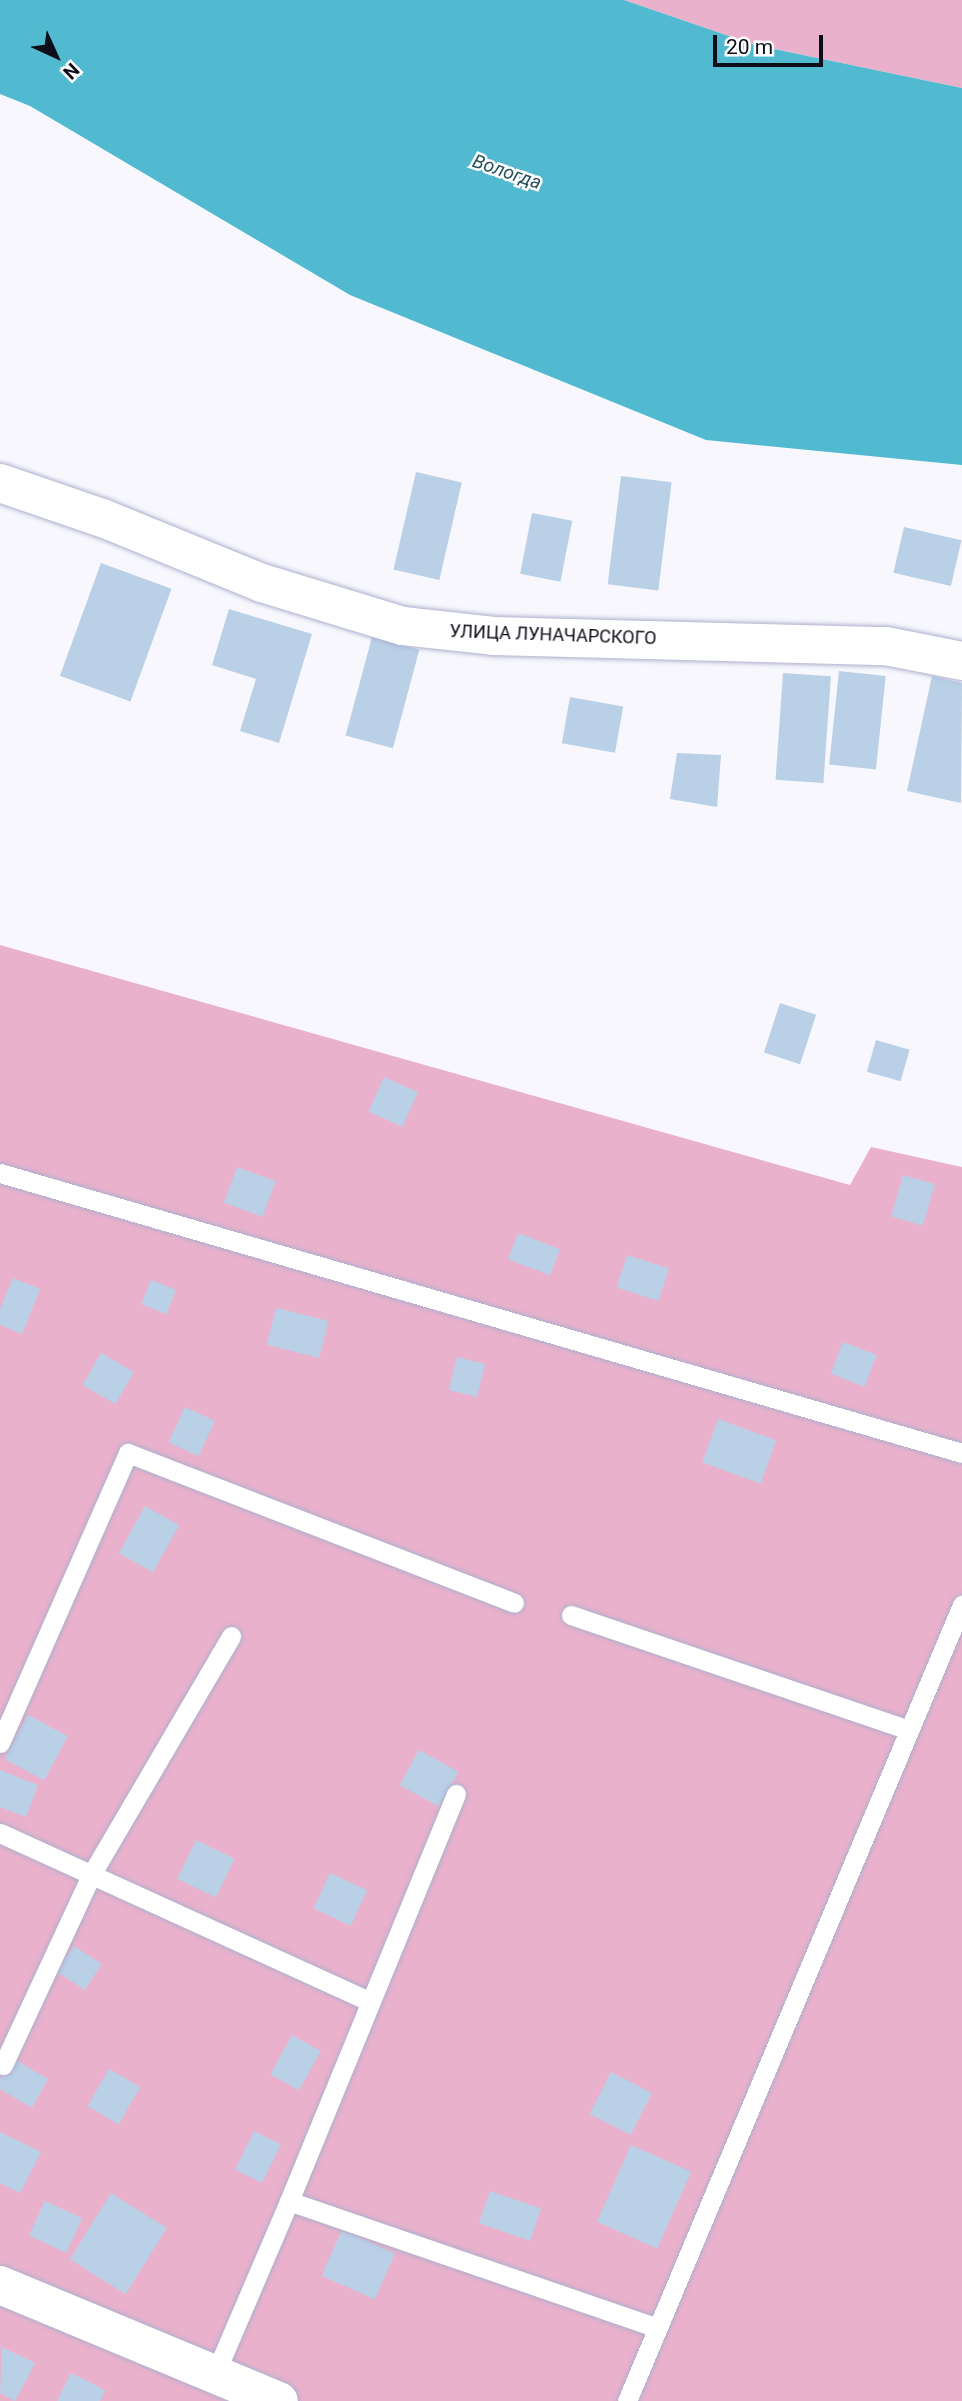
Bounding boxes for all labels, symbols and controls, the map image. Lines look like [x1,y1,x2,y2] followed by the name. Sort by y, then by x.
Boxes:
[21,21,91,91] north arrow
[717,21,827,65] scale bar
[726,35,773,59] text: 20 m
[58,58,84,84] text: N
[470,150,544,194] water label: Вологда
[449,621,657,649] street label: УЛИЦА ЛУНАЧАРСКОГО

